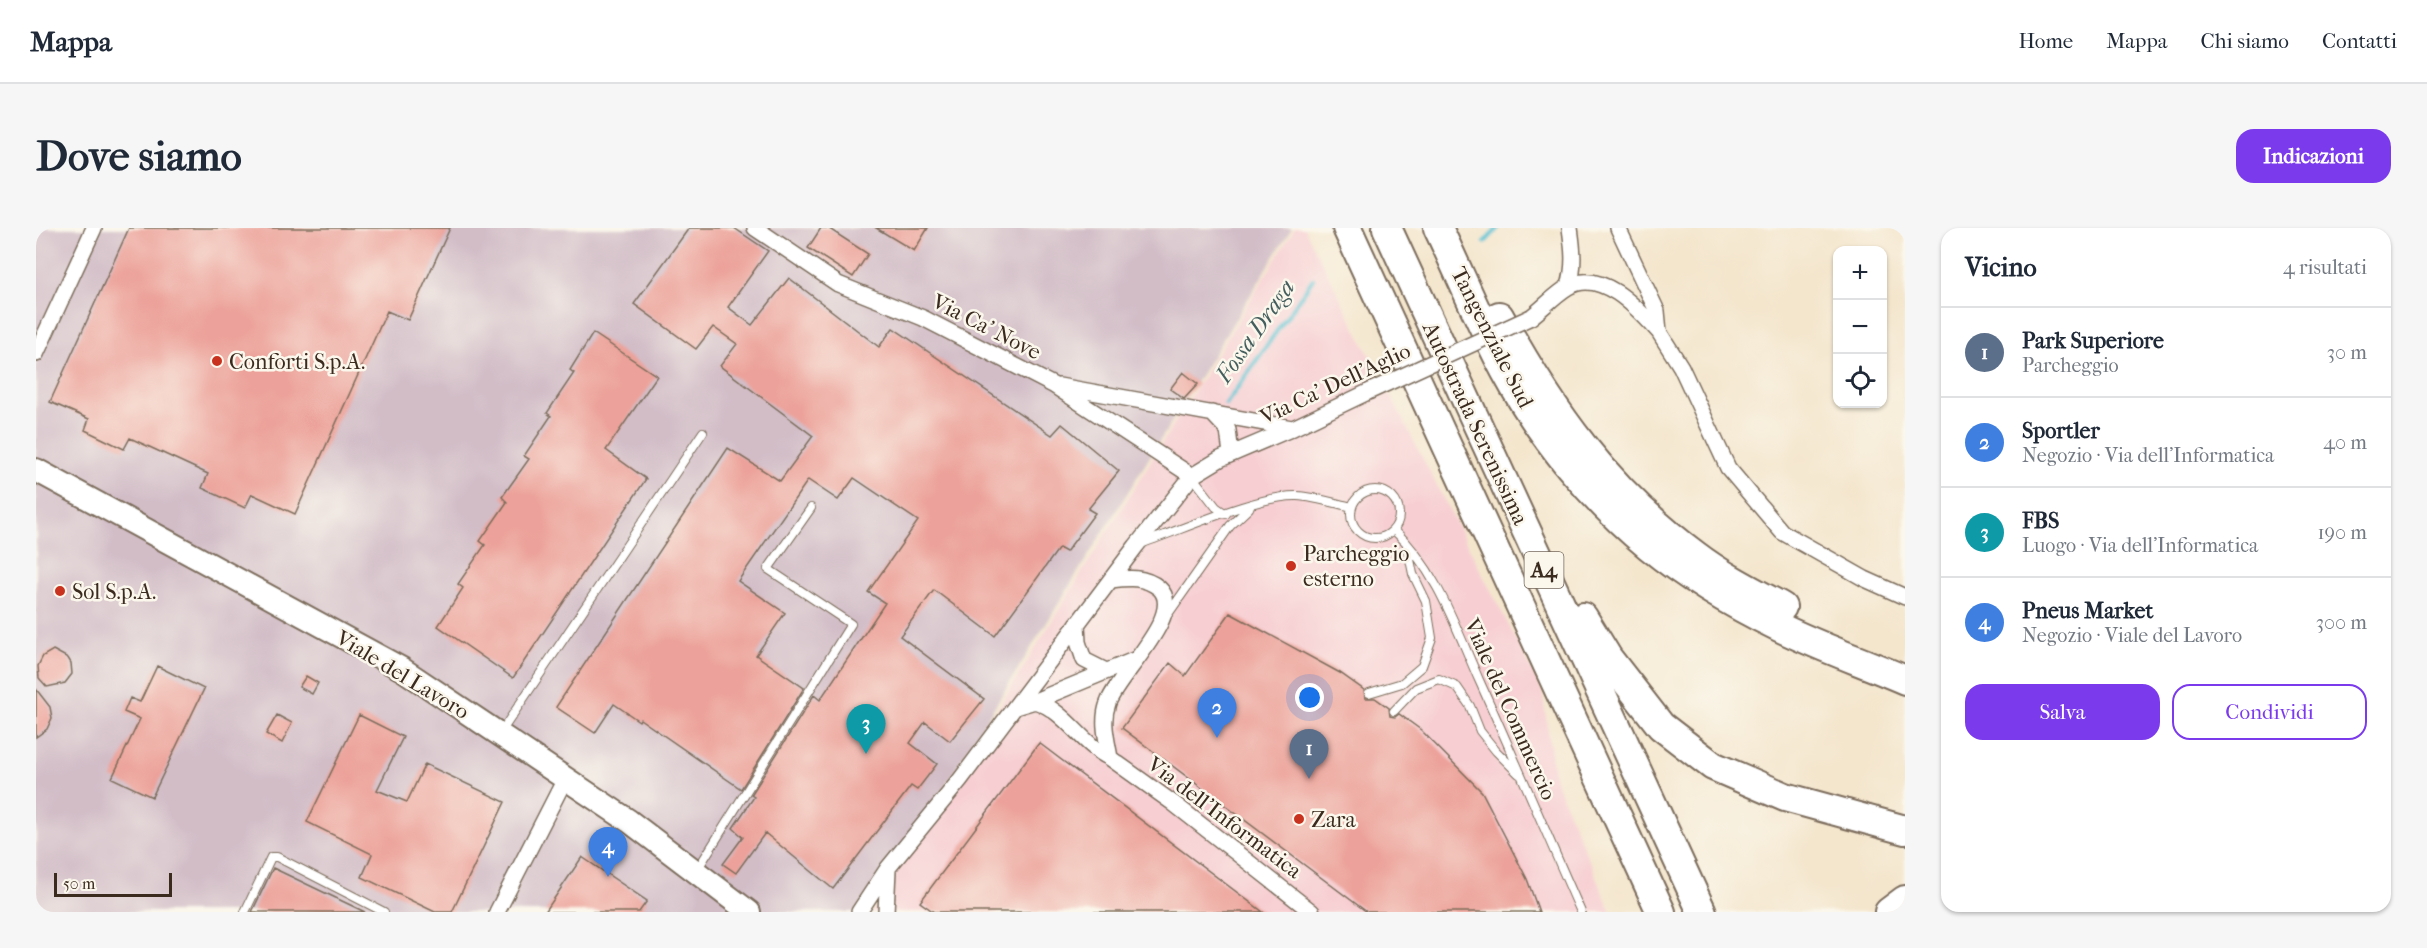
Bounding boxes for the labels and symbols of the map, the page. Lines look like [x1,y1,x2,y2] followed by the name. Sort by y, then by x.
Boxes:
[1445,263,1539,413] street label: Tangenziale Sud
[1209,274,1301,389] water label: Fossa Draga
[927,288,1045,365] street label: Via Ca' Nove
[1416,317,1534,530] street label: Autostrada Serenissima
[1255,338,1415,431] street label: Via Ca' Dell'Aglio
[229,349,365,375] place label: Conforti S.p.A.
[210,354,224,368] marker: Conforti S.p.A.
[1303,541,1409,592] place label: Parcheggio esterno
[1524,552,1564,588] road number: A4
[1284,559,1298,573] marker: Parcheggio esterno
[72,579,156,605] place label: Sol S.p.A.
[53,584,67,598] marker: Sol S.p.A.
[1458,614,1562,804] street label: Viale del Commercio
[330,624,474,725] street label: Viale del Lavoro
[1295,683,1324,712] your location
[1198,688,1236,738] pin: 2
[846,704,886,754] pin: 3
[1290,730,1328,779] pin: 1
[1141,751,1307,885] street label: Via dell'Informatica
[1311,807,1356,833] place label: Zara
[1292,812,1306,826] marker: Zara
[588,828,628,877] pin: 4
[54,870,172,898] scale bar

